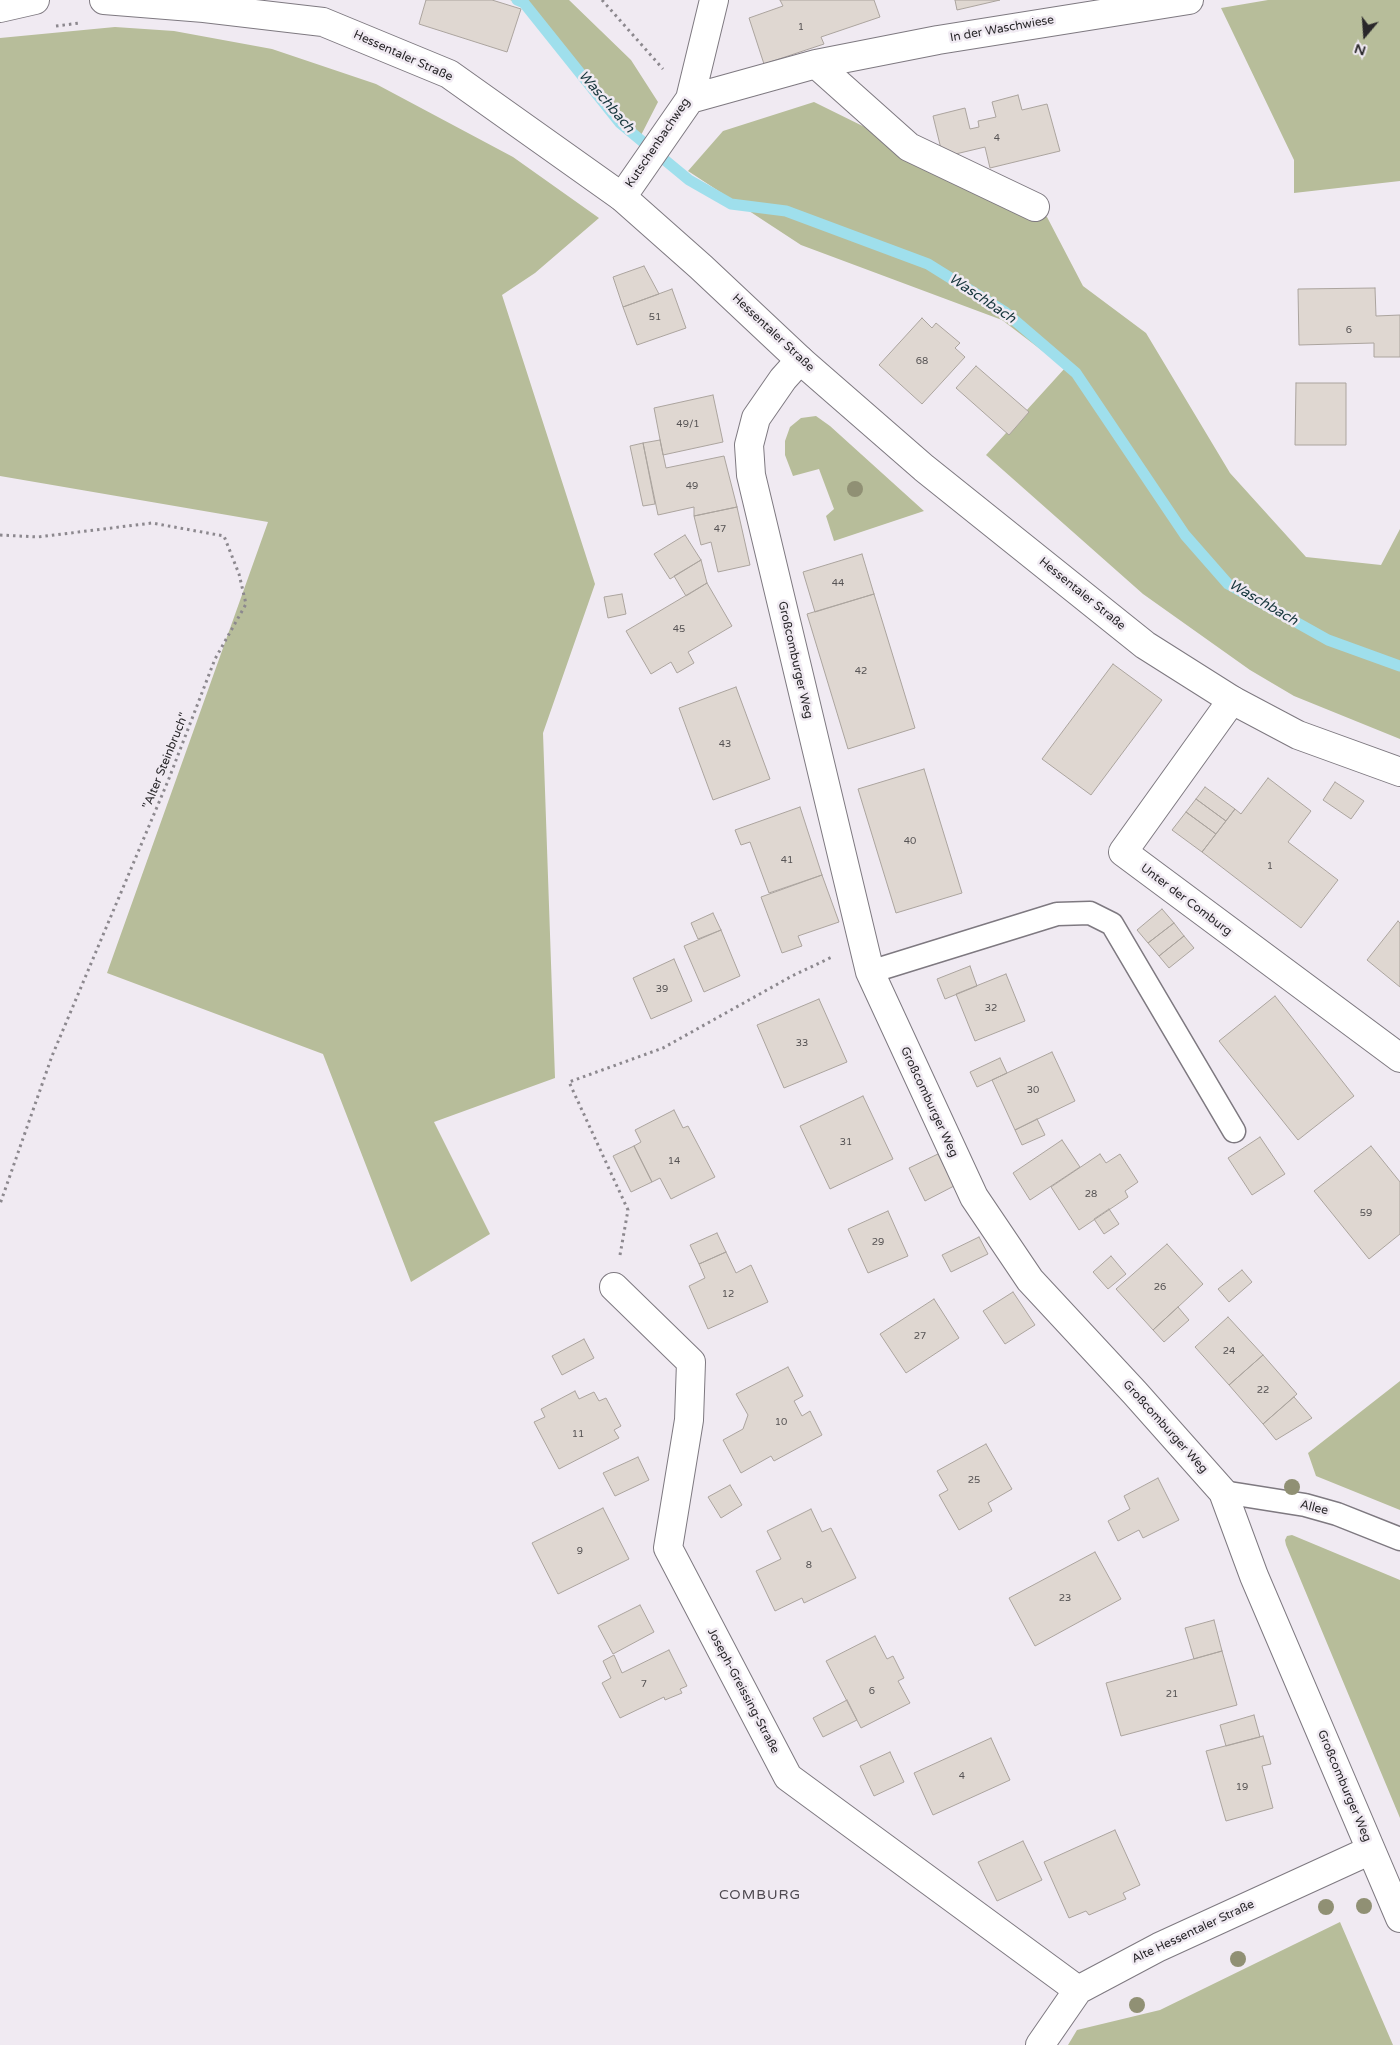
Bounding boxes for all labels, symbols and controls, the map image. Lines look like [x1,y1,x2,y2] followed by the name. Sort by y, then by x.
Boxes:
[1340,10,1390,60] north arrow
[949,13,1055,45] street label: In der Waschwiese
[798,21,804,33] house number: 1
[351,28,455,84] street label: Hessentaler Straße
[1352,40,1368,60] text: N
[574,67,638,137] water label: Waschbach
[623,95,693,191] street label: Kutschenbachweg
[994,132,1000,144] house number: 4
[945,271,1019,327] water label: Waschbach
[729,291,817,375] street label: Hessentaler Straße
[649,311,661,323] house number: 51
[1346,324,1352,336] house number: 6
[916,355,928,367] house number: 68
[676,418,700,430] house number: 49/1
[686,480,698,492] house number: 49
[714,523,726,535] house number: 47
[1036,555,1128,633] street label: Hessentaler Straße
[832,577,844,589] house number: 44
[1226,577,1300,629] water label: Waschbach
[774,600,816,720] street label: Großcomburger Weg
[673,623,685,635] house number: 45
[855,665,867,677] house number: 42
[140,711,192,811] street label: "Alter Steinbruch"
[719,738,731,750] house number: 43
[904,835,916,847] house number: 40
[781,854,793,866] house number: 41
[1267,860,1273,872] house number: 1
[1138,861,1234,939] street label: Unter der Comburg
[656,983,668,995] house number: 39
[985,1002,997,1014] house number: 32
[796,1037,808,1049] house number: 33
[897,1045,961,1159] street label: Großcomburger Weg
[1027,1084,1039,1096] house number: 30
[840,1136,852,1148] house number: 31
[668,1155,680,1167] house number: 14
[1085,1188,1097,1200] house number: 28
[1360,1207,1372,1219] house number: 59
[872,1236,884,1248] house number: 29
[1154,1281,1166,1293] house number: 26
[722,1288,734,1300] house number: 12
[914,1330,926,1342] house number: 27
[1223,1345,1235,1357] house number: 24
[1119,1378,1211,1476] street label: Großcomburger Weg
[1257,1384,1269,1396] house number: 22
[775,1416,787,1428] house number: 10
[572,1428,584,1440] house number: 11
[968,1474,980,1486] house number: 25
[1298,1498,1330,1518] street label: Allee
[577,1545,583,1557] house number: 9
[806,1559,812,1571] house number: 8
[1059,1592,1071,1604] house number: 23
[704,1626,782,1756] street label: Joseph-Greissing-Straße
[641,1678,647,1690] house number: 7
[869,1685,875,1697] house number: 6
[1166,1688,1178,1700] house number: 21
[1314,1728,1374,1844] street label: Großcomburger Weg
[959,1770,965,1782] house number: 4
[1236,1781,1248,1793] house number: 19
[718,1887,802,1903] district label: COMBURG
[1130,1897,1256,1967] street label: Alte Hessentaler Straße

